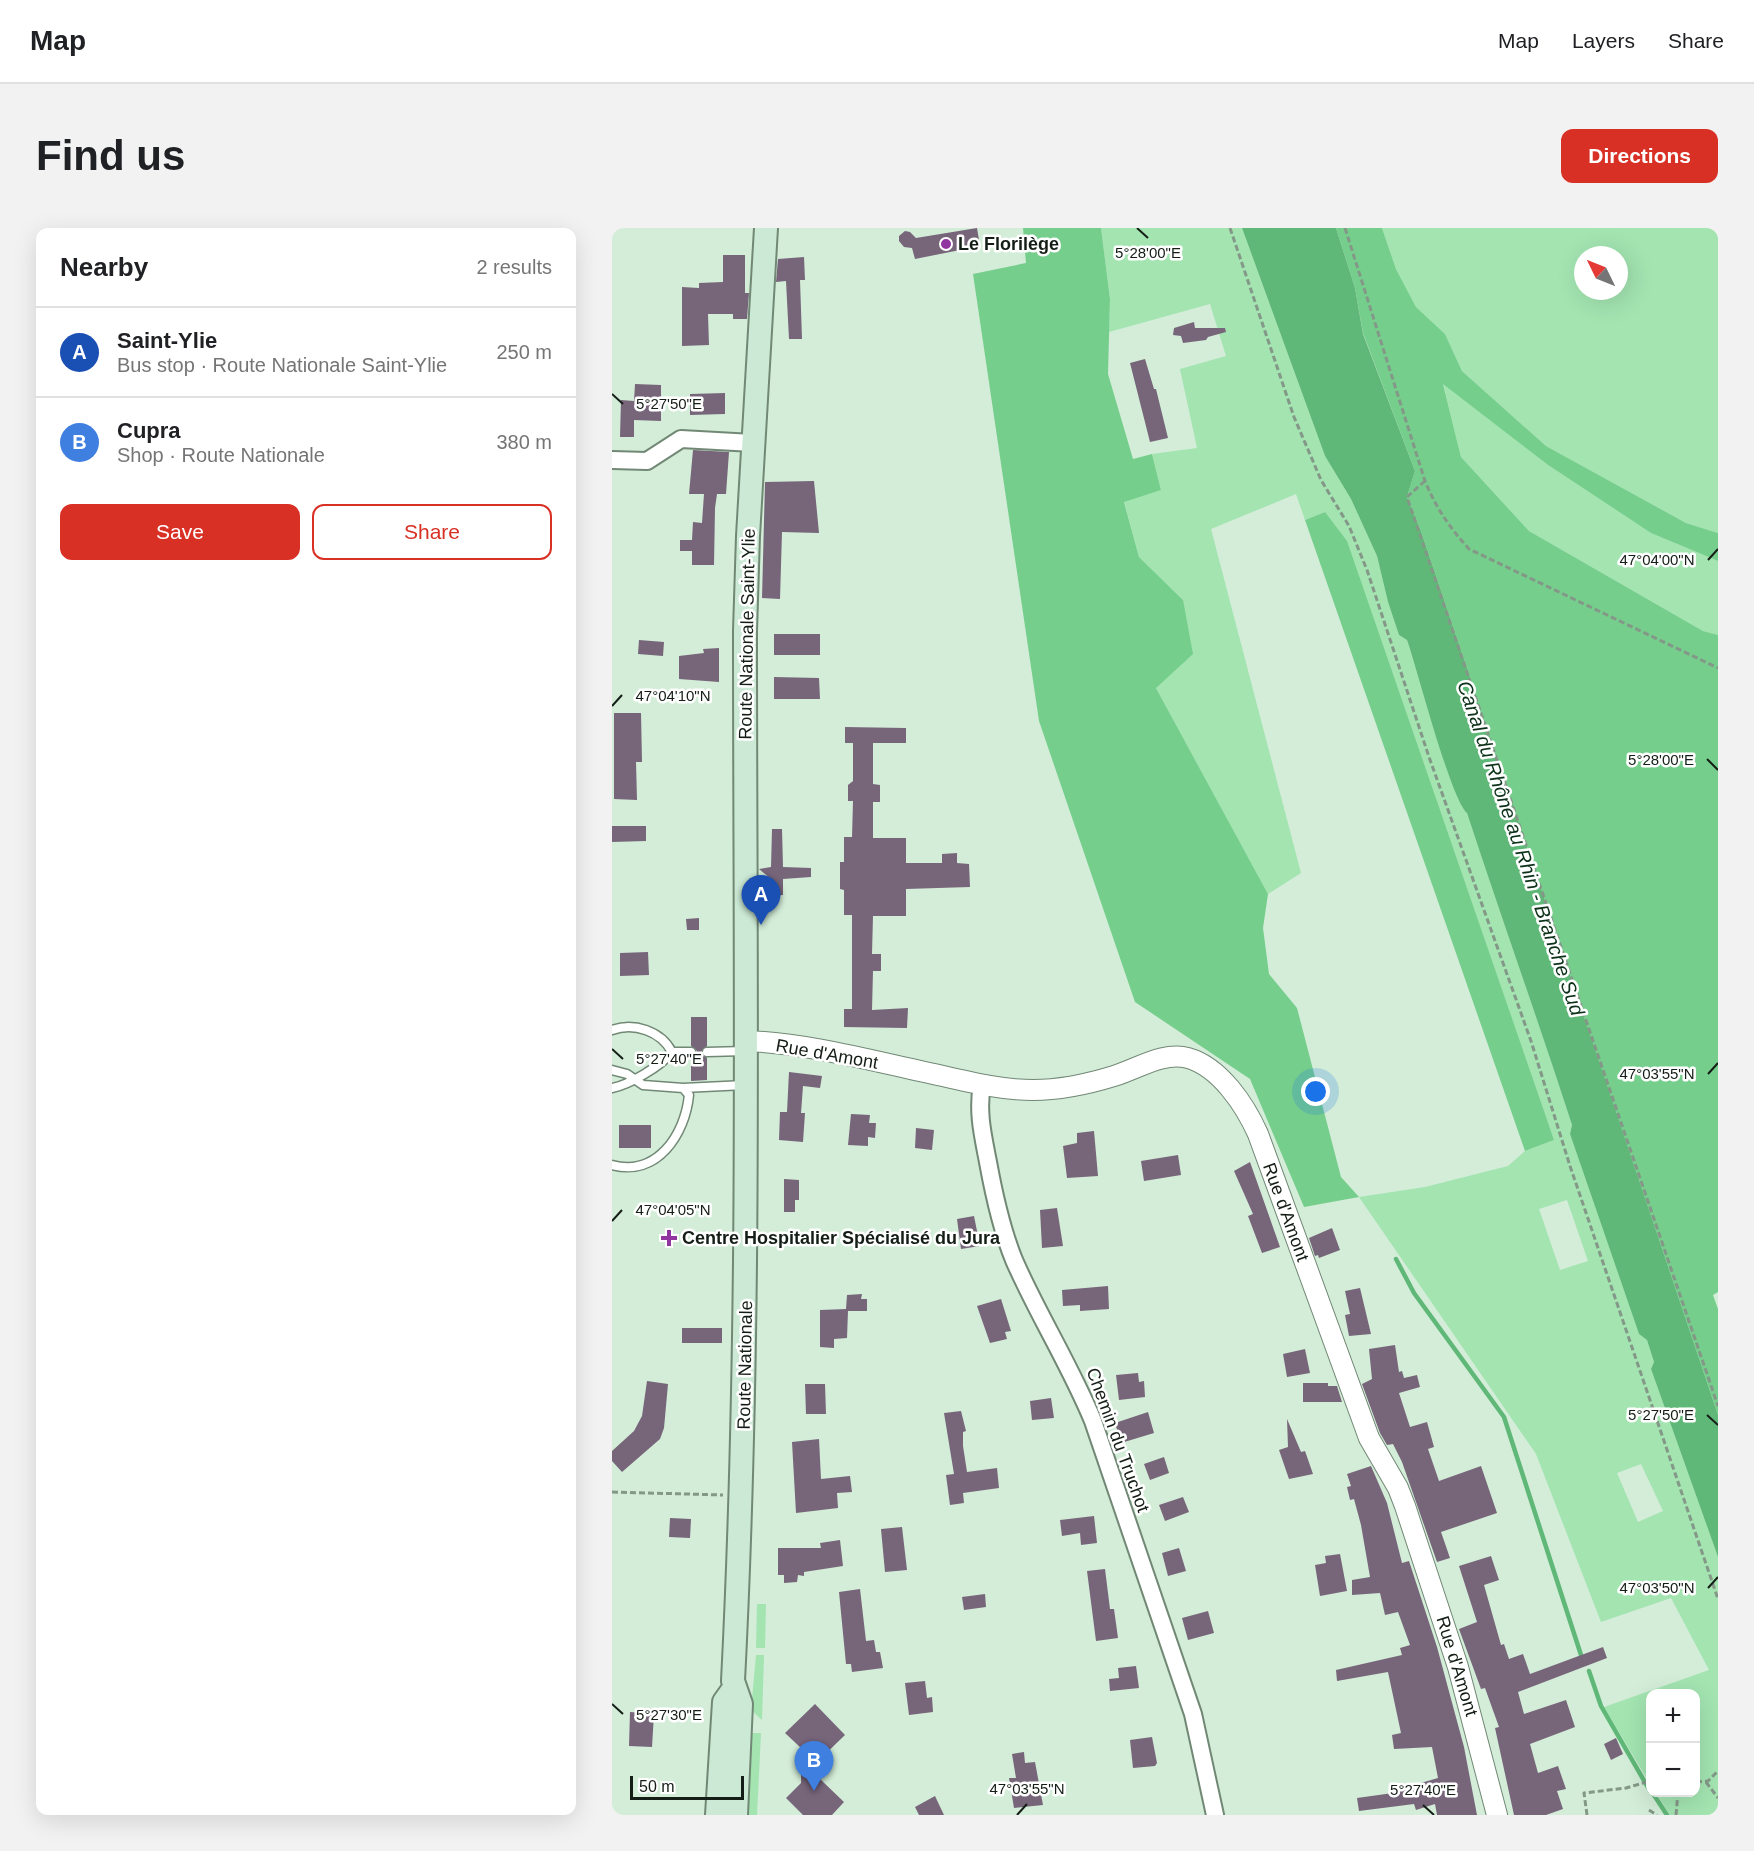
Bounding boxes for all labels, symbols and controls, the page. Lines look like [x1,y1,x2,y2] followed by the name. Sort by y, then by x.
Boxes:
[30,25,86,56] text: Map
[1498,29,1539,52] text: Map
[1572,29,1635,52] text: Layers
[1668,29,1724,52] text: Share
[1561,129,1718,183] button: Directions
[36,132,185,179] text: Find us
[958,234,1059,254] place label: Le Florilège
[939,237,953,251] marker: Le Florilège
[1115,244,1181,261] text: 5°28'00"E
[1574,246,1628,300] north arrow
[60,252,148,282] text: Nearby
[476,256,552,278] text: 2 results
[117,328,217,353] text: Saint-Ylie
[72,341,87,363] text: A
[496,341,552,363] text: 250 m
[117,354,447,376] text: Bus stop · Route Nationale Saint-Ylie
[636,395,702,412] text: 5°27'50"E
[117,418,181,443] text: Cupra
[72,431,87,453] text: B
[496,431,552,453] text: 380 m
[117,444,325,466] text: Shop · Route Nationale
[60,504,300,560] button: Save
[312,504,552,560] button: Share
[735,528,759,740] street label: Route Nationale Saint-Ylie
[1619,551,1695,568] text: 47°04'00"N
[1453,678,1589,1019] water label: Canal du Rhône au Rhin - Branche Sud
[635,687,711,704] text: 47°04'10"N
[1628,751,1694,768] text: 5°28'00"E
[742,876,780,925] pin: A
[774,1035,880,1073] street label: Rue d'Amont
[636,1050,702,1067] text: 5°27'40"E
[1619,1065,1695,1082] text: 47°03'55"N
[1301,1077,1330,1106] your location
[1259,1160,1313,1264] street label: Rue d'Amont
[635,1201,711,1218] text: 47°04'05"N
[682,1228,1001,1248] place label: Centre Hospitalier Spécialisé du Jura
[660,1229,678,1247] marker: Centre Hospitalier Spécialisé du Jura
[734,1300,756,1430] street label: Route Nationale
[1083,1365,1153,1515] street label: Chemin du Truchot
[1628,1406,1694,1423] text: 5°27'50"E
[1619,1579,1695,1596] text: 47°03'50"N
[1432,1614,1482,1718] street label: Rue d'Amont
[1646,1689,1700,1797] map controls
[1646,1689,1700,1743] button: +
[636,1706,702,1723] text: 5°27'30"E
[794,1742,834,1791] pin: B
[1646,1743,1700,1797] button: −
[630,1773,744,1800] scale bar
[639,1778,675,1795] text: 50 m
[989,1780,1065,1797] text: 47°03'55"N
[1390,1781,1456,1798] text: 5°27'40"E

